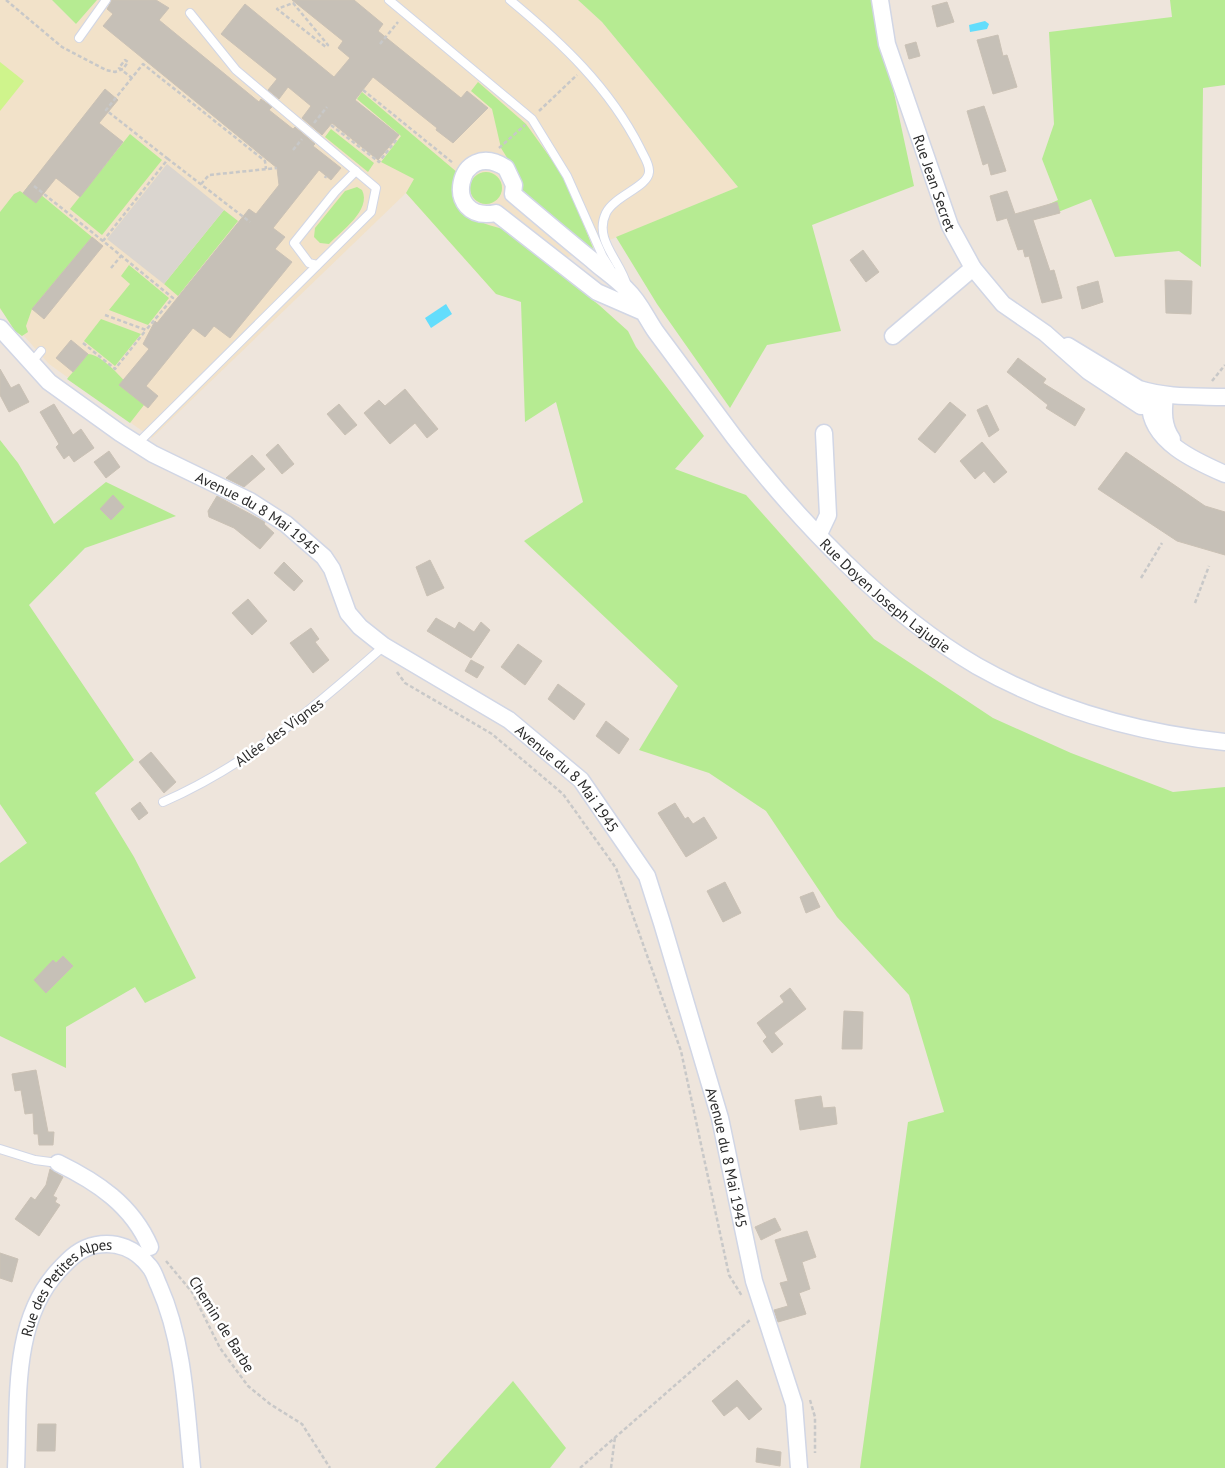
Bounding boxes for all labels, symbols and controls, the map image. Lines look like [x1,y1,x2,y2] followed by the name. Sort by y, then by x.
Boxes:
[910,132,960,234] street label: Rue Jean Secret
[193,467,324,559] street label: Avenue du 8 Mai 1945
[816,534,955,656] street label: Rue Doyen Joseph Lajugie
[231,693,327,771] street label: Allée des Vignes
[512,720,623,836] street label: Avenue du 8 Mai 1945
[702,1085,752,1229] street label: Avenue du 8 Mai 1945
[16,1234,113,1338] street label: Rue des Petites Alpes
[185,1273,259,1375] street label: Chemin de Barbe

